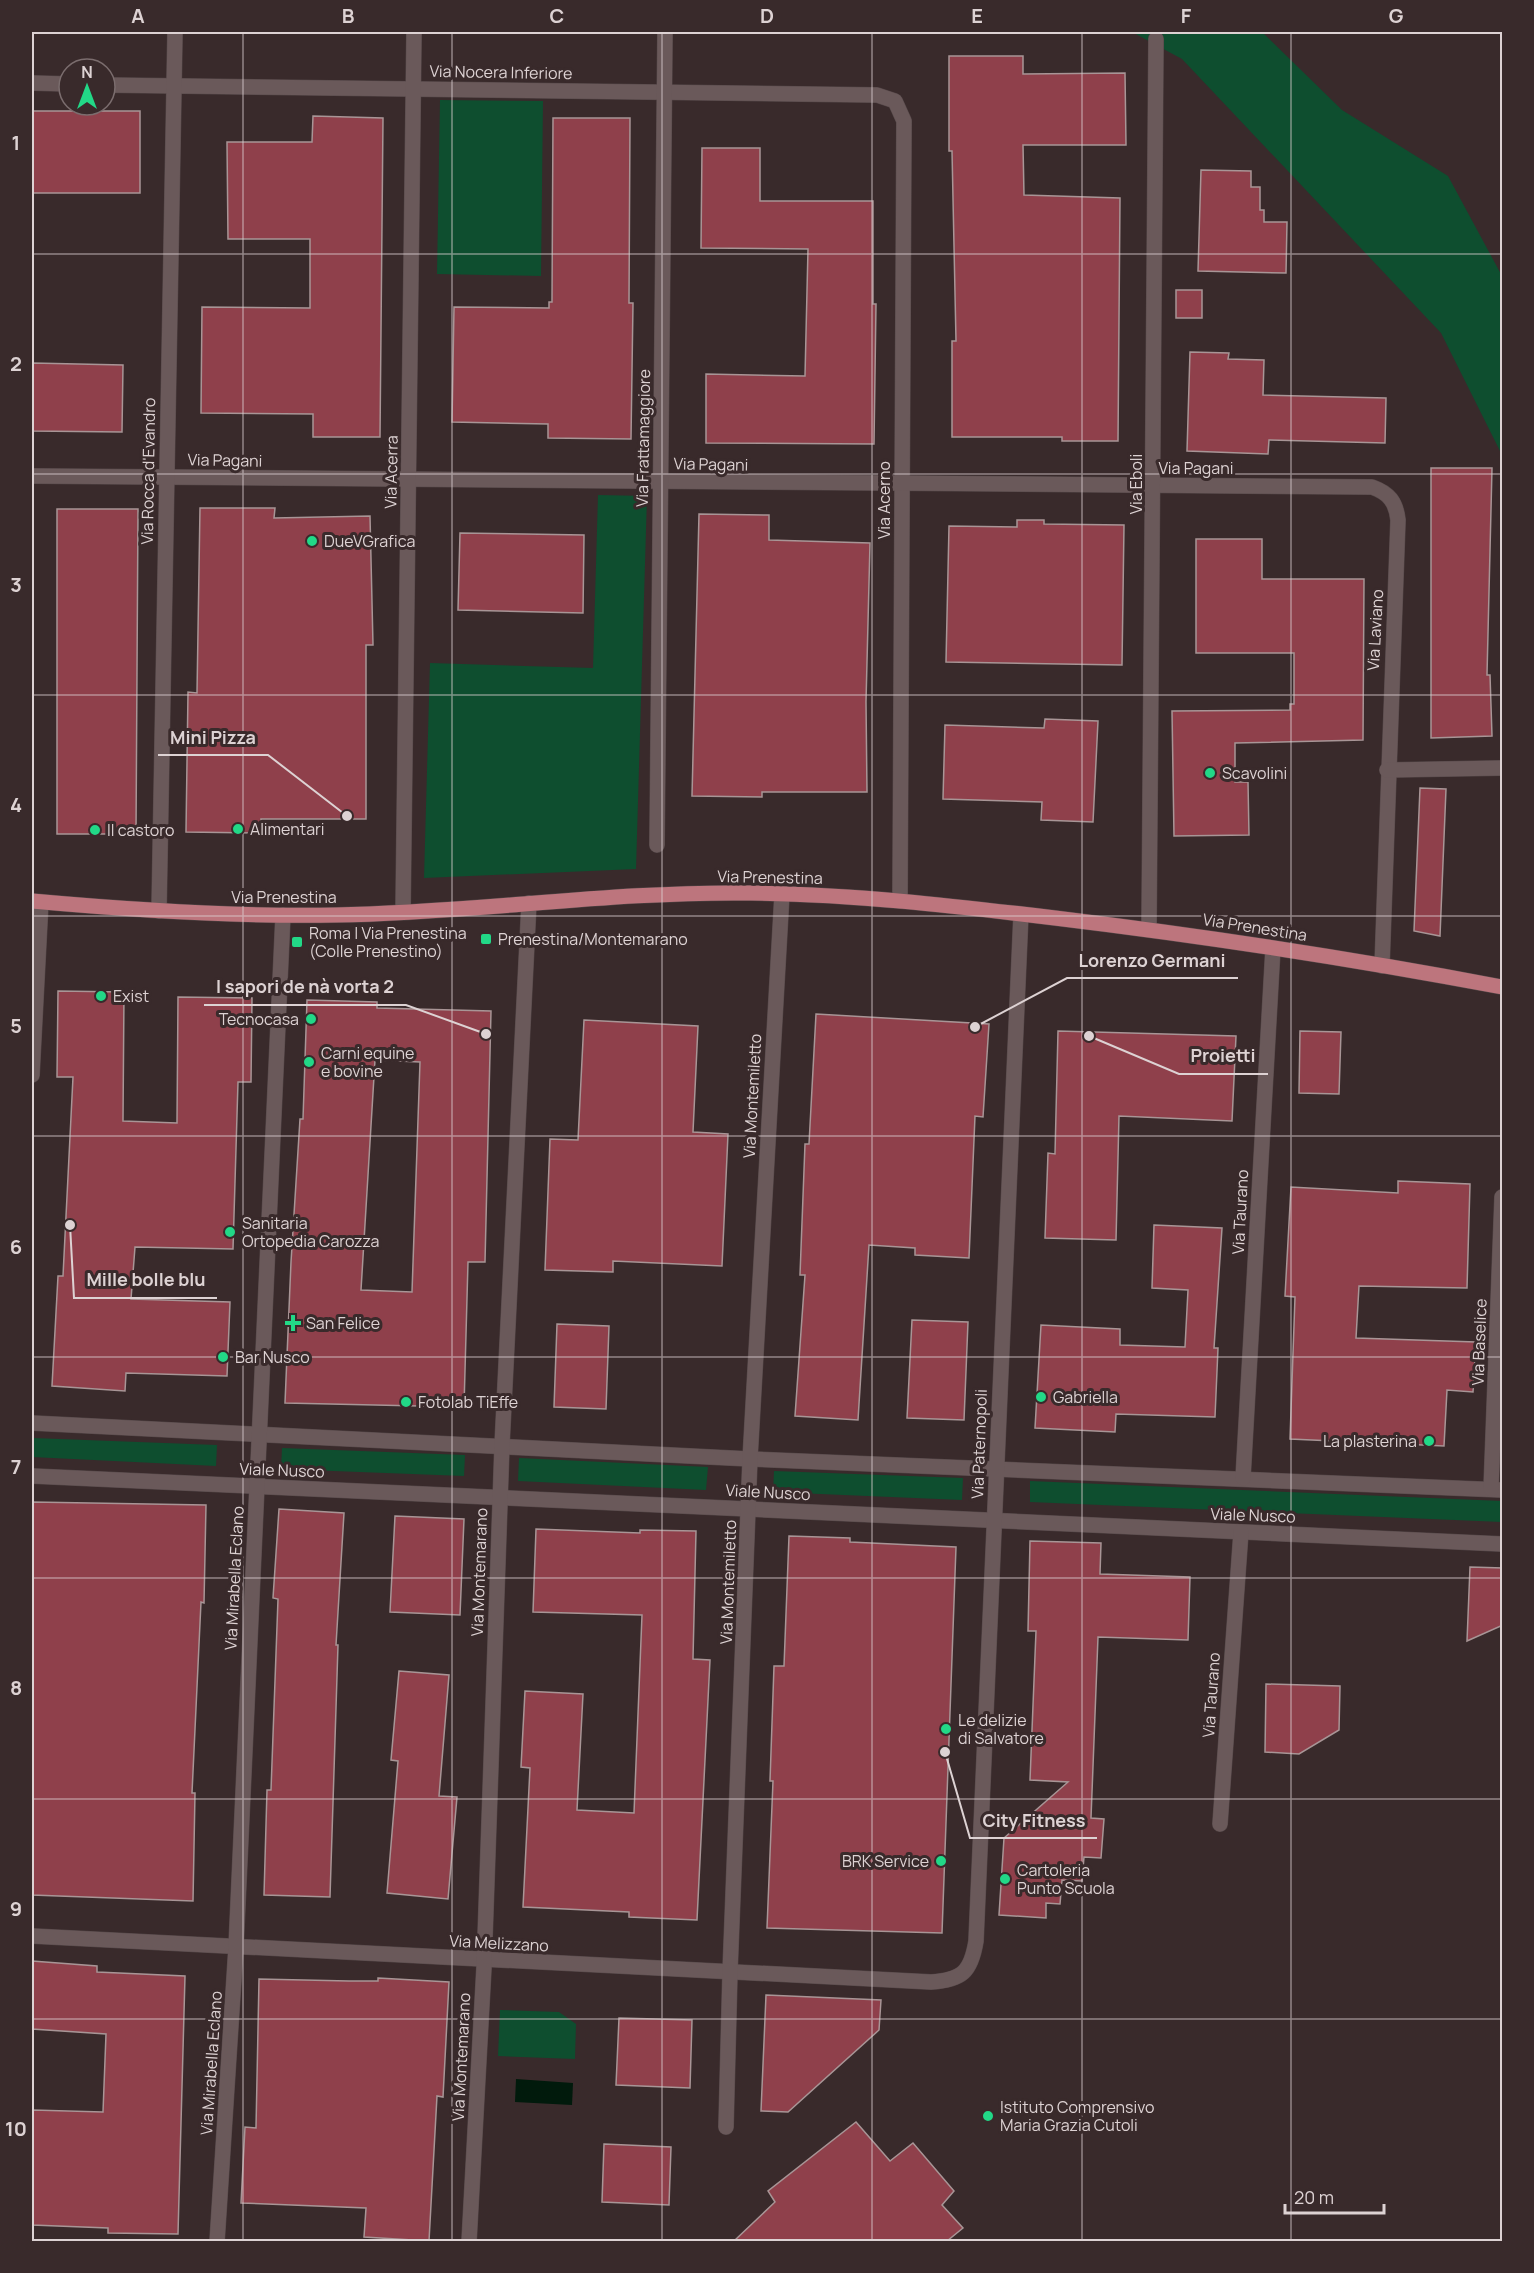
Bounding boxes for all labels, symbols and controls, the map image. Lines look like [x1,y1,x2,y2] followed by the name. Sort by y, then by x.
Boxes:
[131,2,145,29] text: A
[342,2,355,29] text: B
[550,2,564,29] text: C
[760,2,774,29] text: D
[971,2,983,29] text: E
[1181,2,1192,29] text: F
[1389,2,1404,29] text: G
[57,57,117,117] north arrow
[429,60,573,84] street label: Via Nocera Inferiore
[81,61,93,83] text: N
[12,129,20,156] text: 1
[10,350,22,377] text: 2
[631,369,655,507] street label: Via Frattamaggiore
[136,397,160,545] street label: Via Rocca d'Evandro
[379,435,403,509] street label: Via Acerra
[187,448,263,472] street label: Via Pagani
[673,452,749,476] street label: Via Pagani
[1125,454,1147,514] street label: Via Eboli
[1159,457,1233,479] street label: Via Pagani
[873,461,895,539] street label: Via Acerno
[324,530,415,552] place label: DueVGrafica
[305,534,319,548] marker: DueVGrafica
[10,571,22,598] text: 3
[1362,589,1388,671] street label: Via Laviano
[158,719,268,755] callout: Mini Pizza
[170,725,256,749] text: Mini Pizza
[1222,762,1287,784] place label: Scavolini
[1203,766,1217,780] marker: Scavolini
[10,791,22,818] text: 4
[250,818,325,840] place label: Alimentari
[107,819,174,841] place label: Il castoro
[231,822,245,836] marker: Alimentari
[88,823,102,837] marker: Il castoro
[717,865,823,889] street label: Via Prenestina
[231,886,337,908] street label: Via Prenestina
[1201,908,1309,946] street label: Via Prenestina
[309,922,467,962] place label: Roma | Via Prenestina (Colle Prenestino)
[498,928,688,950] place label: Prenestina/Montemarano
[479,932,493,946] marker: Prenestina/Montemarano
[290,935,304,949] marker: Roma | Via Prenestina (Colle Prenestino)
[1067,942,1238,978] callout: Lorenzo Germani
[1078,948,1226,972] text: Lorenzo Germani
[204,969,406,1005] callout: I sapori de nà vorta 2
[216,974,394,998] text: I sapori de nà vorta 2
[113,985,149,1007] place label: Exist
[94,989,108,1003] marker: Exist
[219,1008,299,1030] place label: Tecnocasa
[10,1012,22,1039] text: 5
[304,1012,318,1026] marker: Tecnocasa
[738,1033,766,1159] street label: Via Montemiletto
[1179,1038,1268,1074] callout: Proietti
[321,1042,414,1082] place label: Carni equine e bovine
[1190,1043,1256,1067] text: Proietti
[302,1055,316,1069] marker: Carni equine e bovine
[1227,1169,1253,1255] street label: Via Taurano
[242,1212,379,1252] place label: Sanitaria Ortopedia Carozza
[223,1225,237,1239] marker: Sanitaria Ortopedia Carozza
[10,1233,22,1260] text: 6
[74,1262,217,1298] callout: Mille bolle blu
[86,1267,206,1291] text: Mille bolle blu
[1466,1298,1492,1386] street label: Via Baselice
[306,1312,380,1334] place label: San Felice
[284,1314,302,1332] marker: San Felice
[235,1346,310,1368] place label: Bar Nusco
[216,1350,230,1364] marker: Bar Nusco
[1053,1386,1118,1408] place label: Gabriella
[966,1389,992,1499] street label: Via Paternopoli
[1034,1390,1048,1404] marker: Gabriella
[418,1391,518,1413] place label: Fotolab TiEffe
[399,1395,413,1409] marker: Fotolab TiEffe
[1323,1430,1417,1452] place label: La plasterina
[1422,1434,1436,1448] marker: La plasterina
[11,1453,21,1480] text: 7
[239,1458,325,1482] street label: Viale Nusco
[725,1479,811,1505] street label: Viale Nusco
[1210,1503,1296,1527] street label: Viale Nusco
[219,1505,249,1651] street label: Via Mirabella Eclano
[466,1507,492,1637] street label: Via Montemarano
[715,1519,741,1645] street label: Via Montemiletto
[1197,1652,1225,1738] street label: Via Taurano
[10,1674,22,1701] text: 8
[958,1709,1044,1749] place label: Le delizie di Salvatore
[939,1722,953,1736] marker: Le delizie di Salvatore
[970,1802,1097,1838] callout: City Fitness
[982,1808,1086,1832] text: City Fitness
[842,1850,929,1872] place label: BRK Service
[934,1854,948,1868] marker: BRK Service
[1017,1859,1115,1899] place label: Cartoleria Punto Scuola
[998,1872,1012,1886] marker: Cartoleria Punto Scuola
[10,1895,22,1922] text: 9
[449,1929,549,1957] street label: Via Melizzano
[195,1990,227,2136] street label: Via Mirabella Eclano
[447,1992,475,2122] street label: Via Montemarano
[1000,2096,1155,2136] place label: Istituto Comprensivo Maria Grazia Cutoli
[981,2109,995,2123] marker: Istituto Comprensivo Maria Grazia Cutoli
[5,2115,27,2142] text: 10
[1285,2177,1384,2215] scale bar
[1294,2185,1334,2209] text: 20 m

